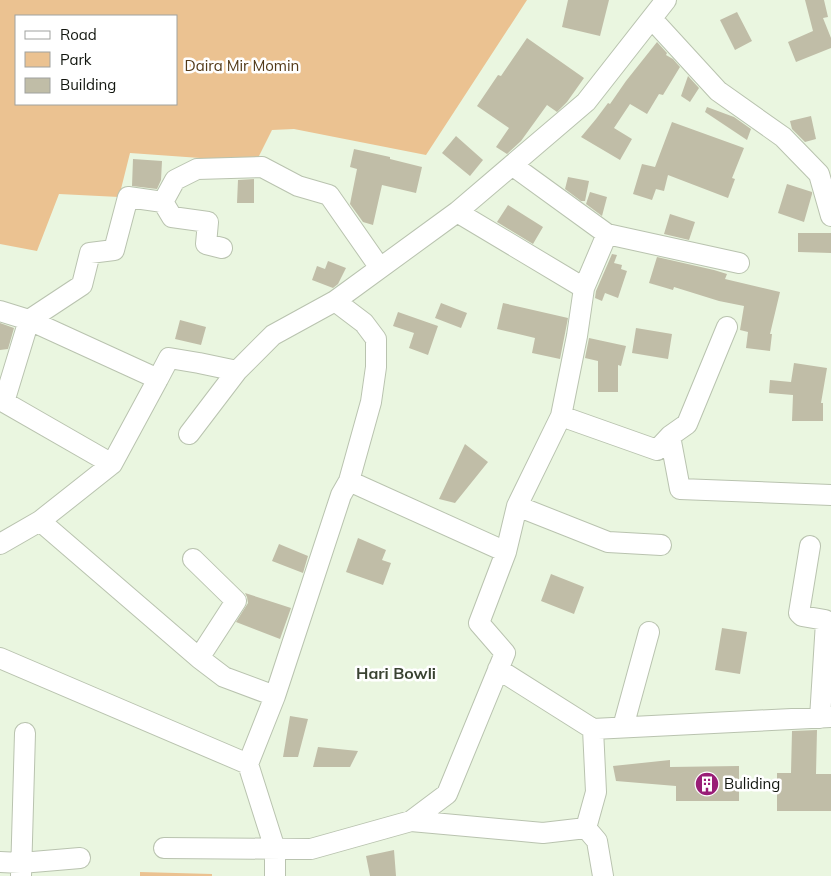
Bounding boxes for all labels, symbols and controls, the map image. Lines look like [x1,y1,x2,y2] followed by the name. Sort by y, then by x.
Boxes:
[15,15,178,105] legend
[60,25,97,44] text: Road
[60,50,92,69] text: Park
[185,56,299,75] park label: Daira Mir Momin
[60,75,116,94] text: Building
[356,663,436,683] district label: Hari Bowli
[694,771,720,797] building icon: Buliding
[724,774,780,793] place label: Buliding

